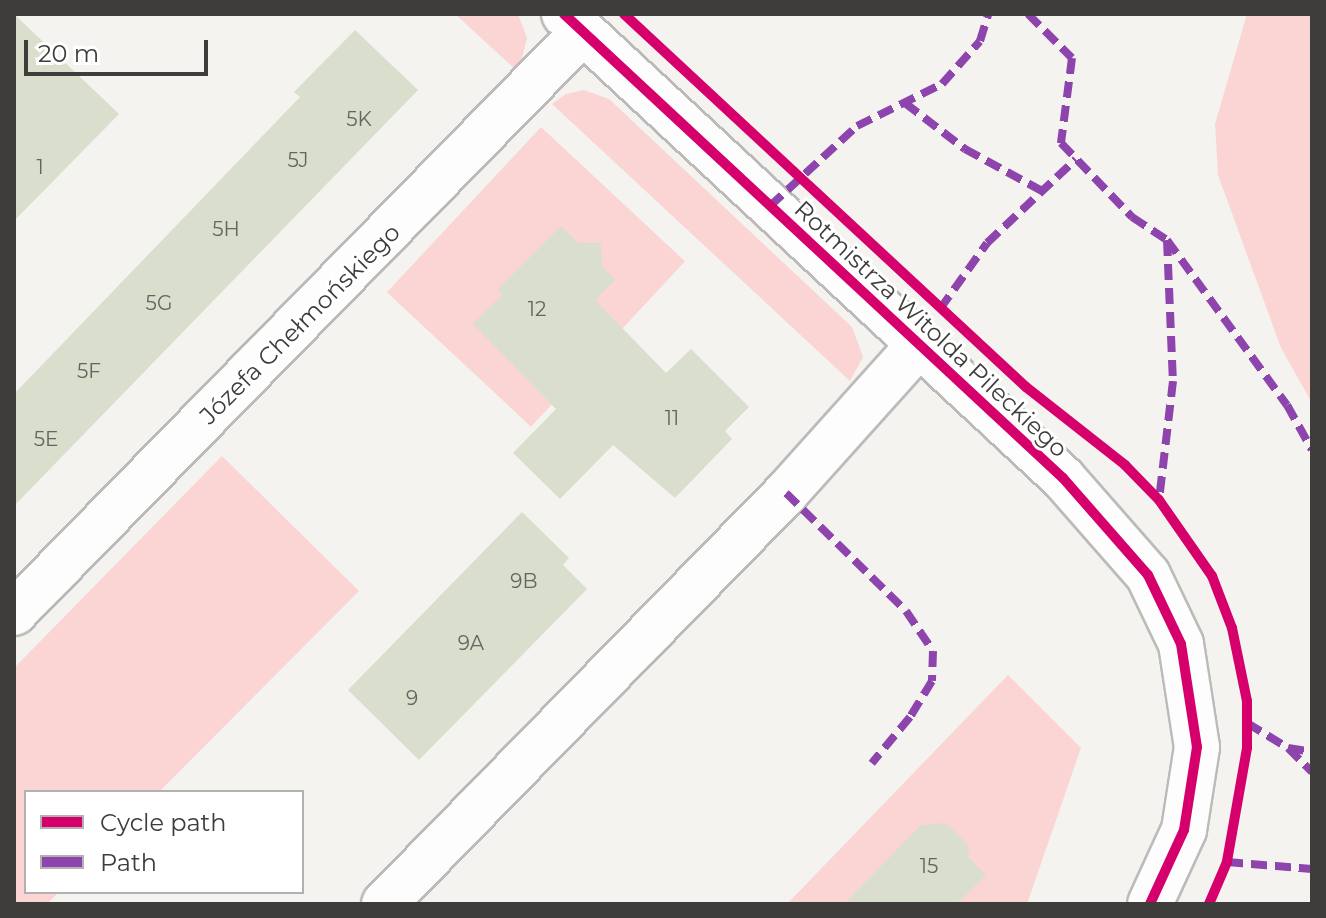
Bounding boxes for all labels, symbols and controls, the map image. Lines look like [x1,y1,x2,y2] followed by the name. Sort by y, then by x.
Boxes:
[28,24,212,74] scale bar
[38,39,99,68] text: 20 m
[346,107,372,131] house number: 5K
[287,148,309,172] house number: 5J
[36,155,44,179] house number: 1
[789,195,1073,463] street label: Rotmistrza Witolda Pileckiego
[212,217,240,241] house number: 5H
[194,218,406,430] street label: Józefa Chełmońskiego
[146,291,172,315] house number: 5G
[528,297,546,321] house number: 12
[77,359,101,383] house number: 5F
[665,406,679,430] house number: 11
[34,427,58,451] house number: 5E
[510,569,538,593] house number: 9B
[458,631,484,655] house number: 9A
[406,686,418,710] house number: 9
[24,790,304,894] legend
[100,808,227,837] text: Cycle path
[100,848,157,877] text: Path
[920,854,938,878] house number: 15

